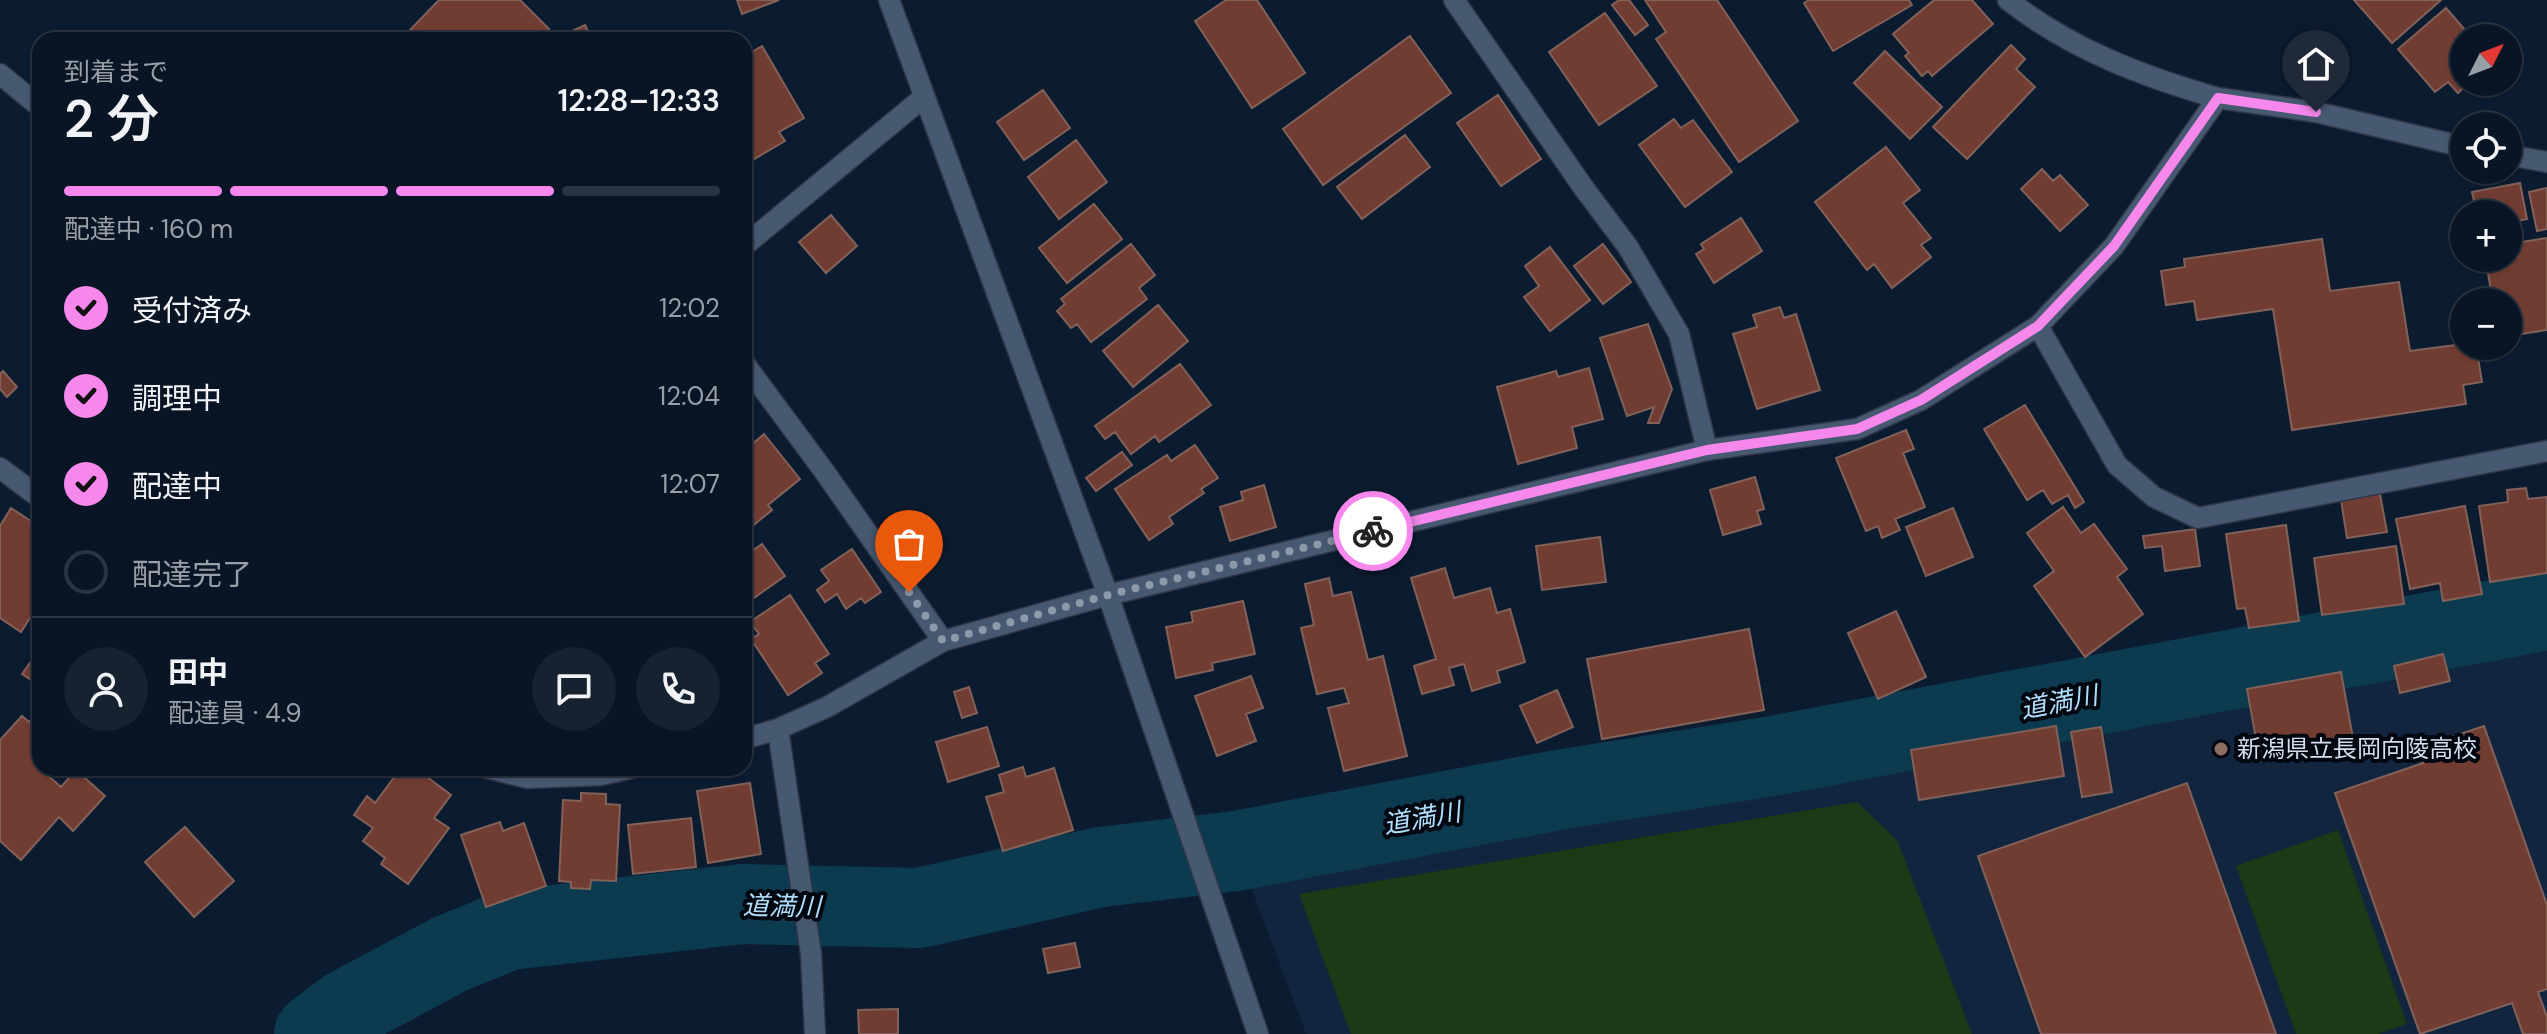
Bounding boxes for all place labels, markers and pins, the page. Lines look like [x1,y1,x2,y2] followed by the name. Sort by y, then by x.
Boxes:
[2282,30,2350,112] pin
[875,510,943,592] pin
[2237,733,2477,764] place label: 新潟県立長岡向陵高校
[2212,740,2230,758] marker: 新潟県立長岡向陵高校

